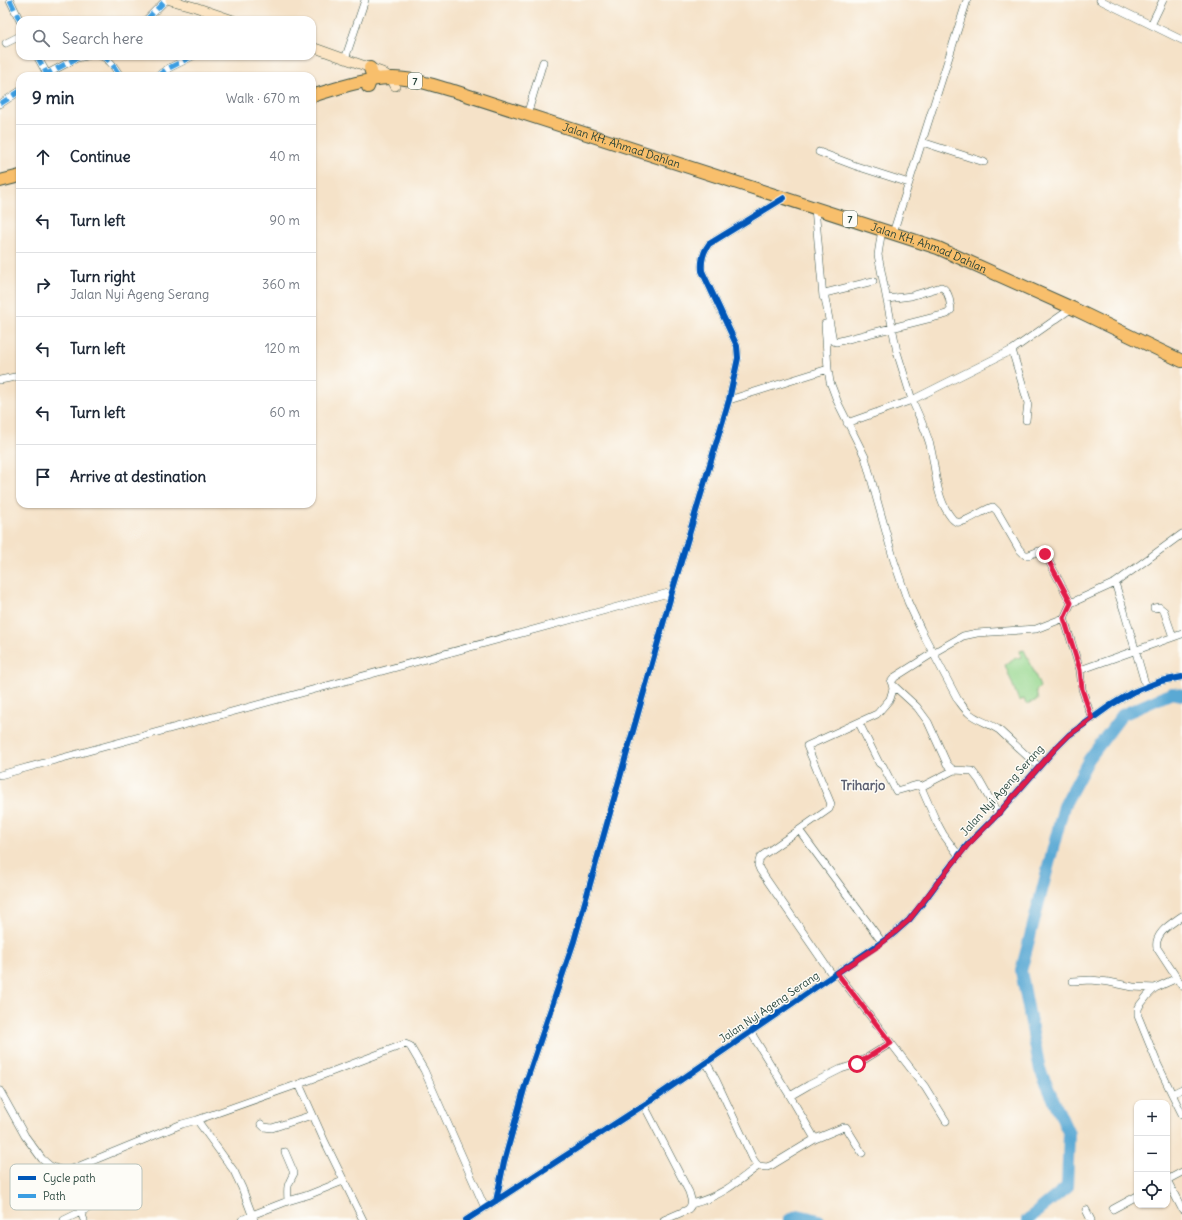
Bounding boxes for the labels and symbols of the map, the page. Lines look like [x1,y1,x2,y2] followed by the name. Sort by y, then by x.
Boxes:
[408,73,422,89] road number: 7
[561,120,682,171] street label: Jalan KH. Ahmad Dahlan
[843,211,857,227] road number: 7
[869,220,989,276] street label: Jalan KH. Ahmad Dahlan
[1036,545,1054,563] route end
[957,742,1047,838] street label: Jalan Nyi Ageng Serang
[841,777,885,794] district label: Triharjo
[716,968,822,1046] street label: Jalan Nyi Ageng Serang
[848,1055,866,1073] route start
[10,1164,142,1210] legend
[43,1171,96,1185] text: Cycle path
[43,1189,66,1203] text: Path

